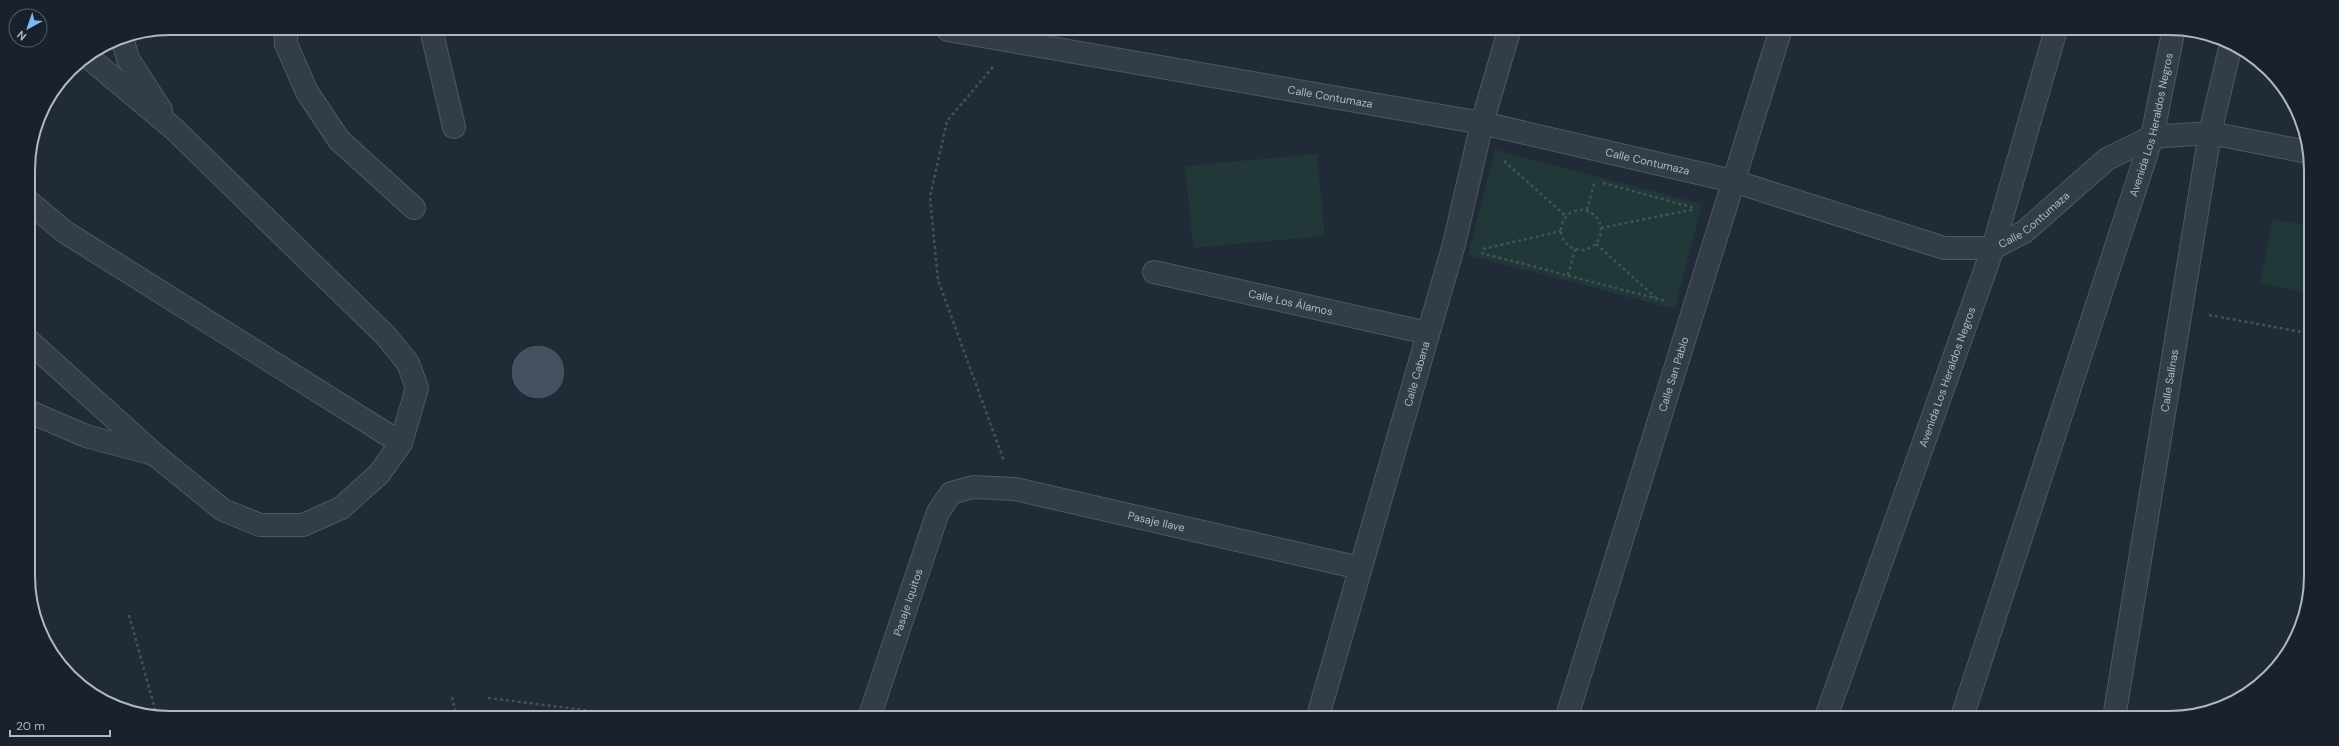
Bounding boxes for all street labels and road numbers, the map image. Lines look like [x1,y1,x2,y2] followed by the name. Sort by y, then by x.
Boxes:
[2126,52,2176,198] street label: Avenida Los Heraldos Negros
[1287,82,1374,111] street label: Calle Contumaza
[1604,145,1691,178] street label: Calle Contumaza
[1996,188,2072,251] street label: Calle Contumaza
[1247,286,1334,319] street label: Calle Los Álamos
[1916,305,1979,449] street label: Avenida Los Heraldos Negros
[1655,335,1692,413] street label: Calle San Pablo
[1401,340,1433,408] street label: Calle Cabana
[2157,348,2181,413] street label: Calle Salinas
[1126,508,1186,535] street label: Pasaje Ilave
[890,567,926,638] street label: Pasaje Iquitos

